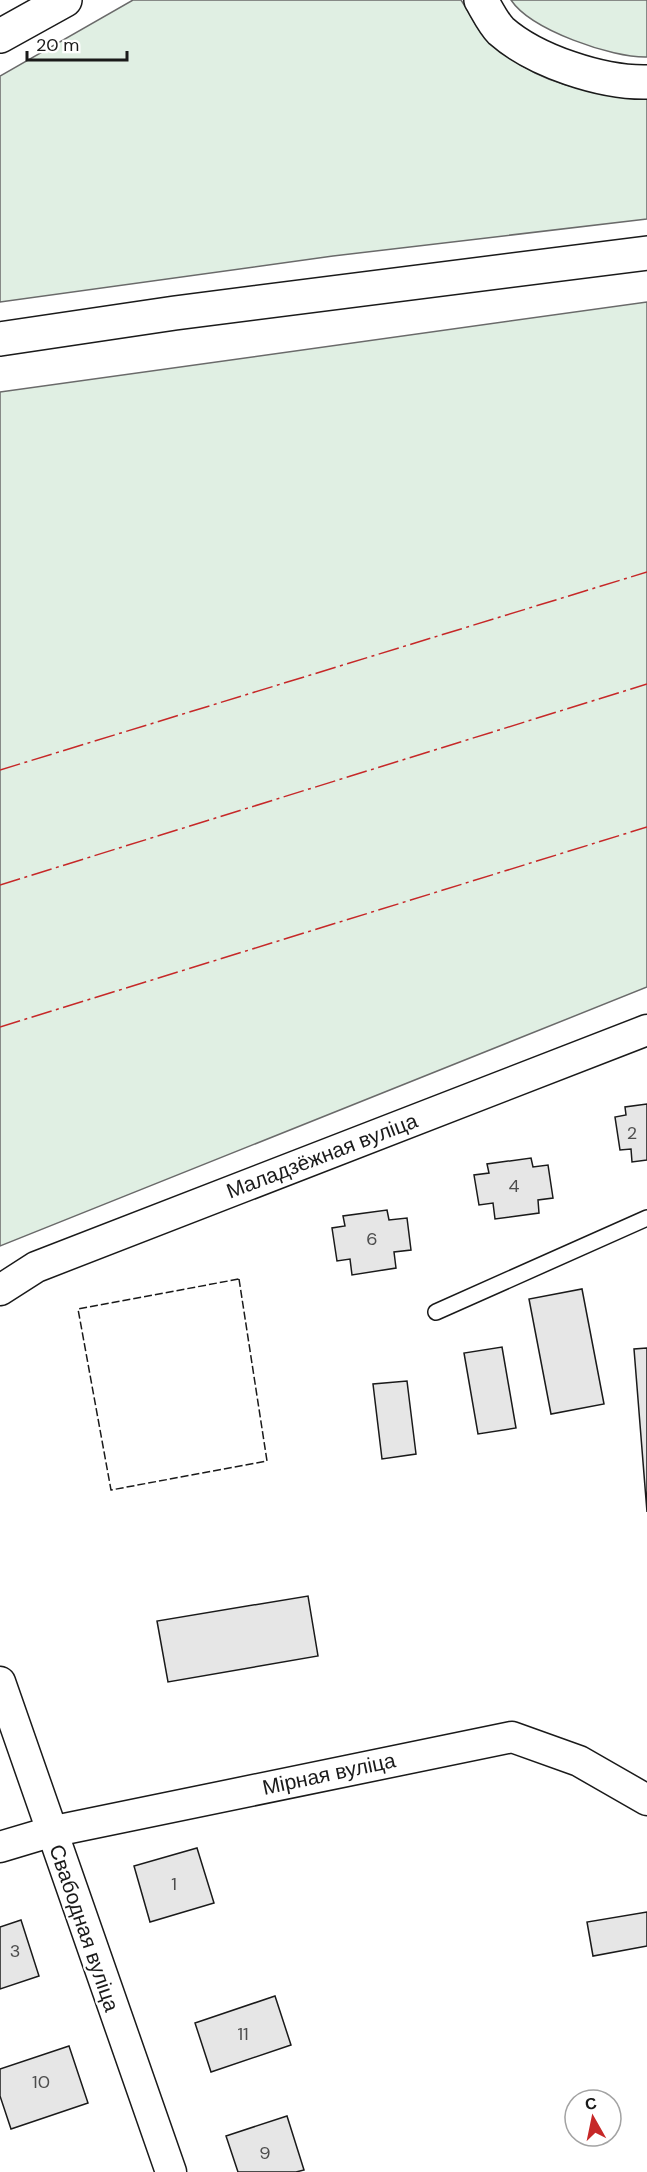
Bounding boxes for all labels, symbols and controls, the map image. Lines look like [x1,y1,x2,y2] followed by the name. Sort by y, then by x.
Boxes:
[27,24,128,62] scale bar
[36,33,79,57] text: 20 m
[222,1107,422,1205] street label: Маладзёжная вуліца
[627,1121,637,1145] house number: 2
[509,1174,520,1198] house number: 4
[366,1227,378,1251] house number: 6
[260,1746,398,1802] street label: Мірная вуліца
[42,1841,126,2016] street label: Свабодная вуліца
[171,1872,177,1896] house number: 1
[10,1939,20,1963] house number: 3
[237,2022,249,2046] house number: 11
[32,2070,50,2094] house number: 10
[563,2088,623,2148] north arrow
[583,2092,599,2115] text: С
[259,2141,271,2165] house number: 9

